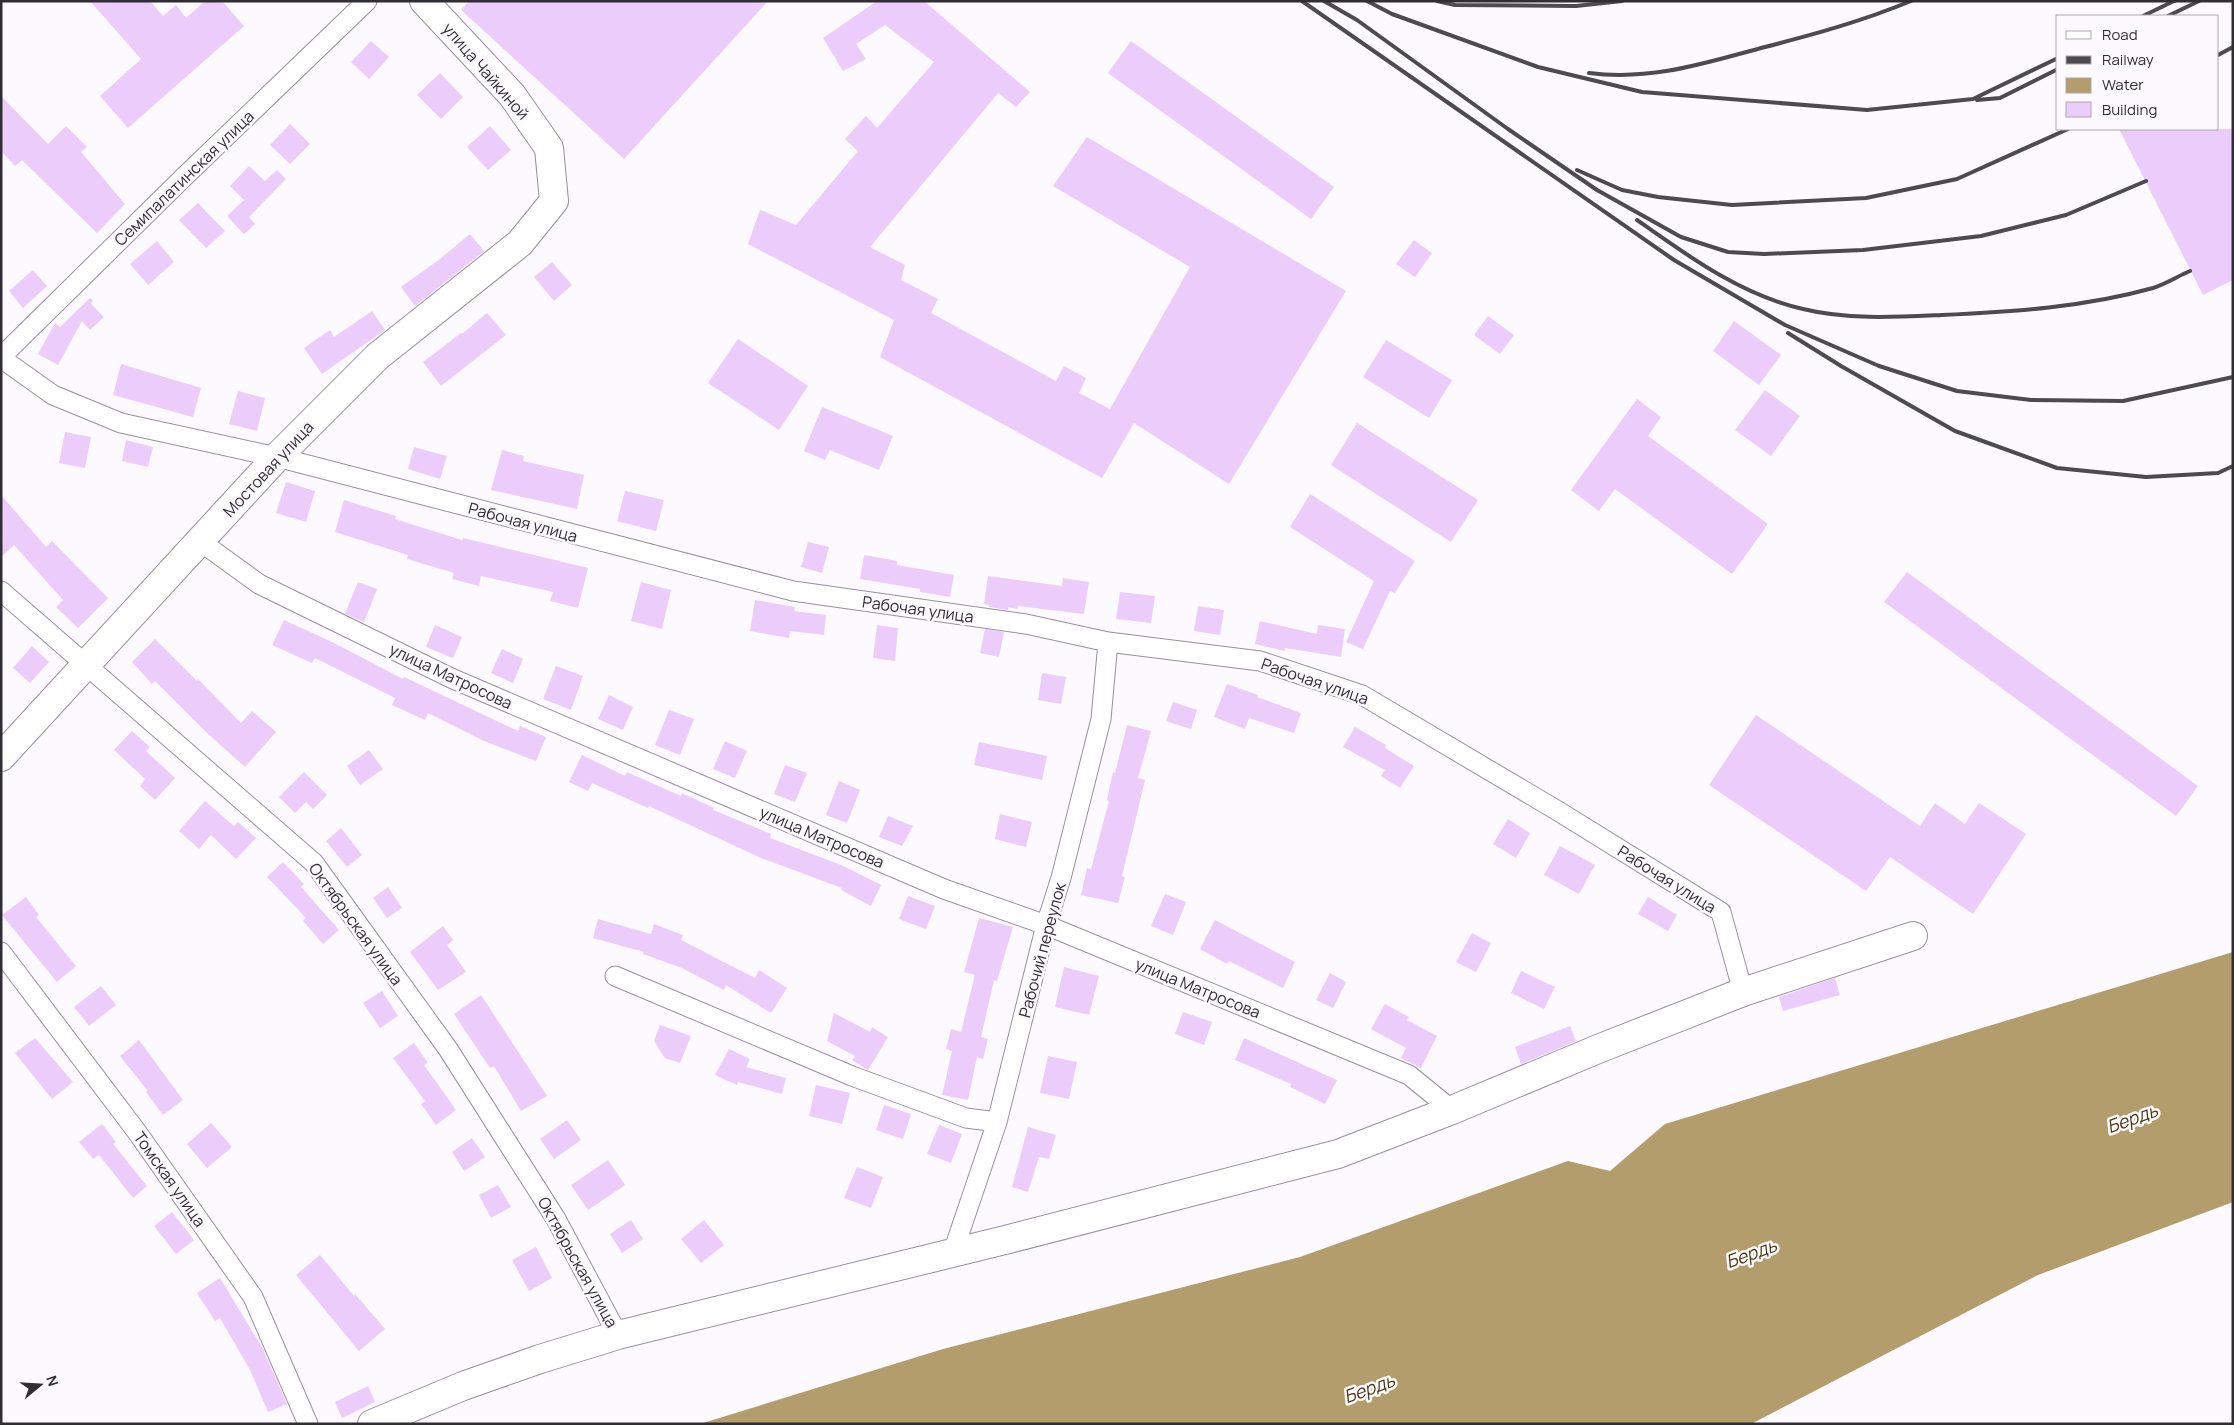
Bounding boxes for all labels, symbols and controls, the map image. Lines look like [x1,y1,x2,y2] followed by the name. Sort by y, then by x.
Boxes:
[2056,15,2219,130] legend
[438,18,534,124] street label: улица Чайкиной
[2102,24,2138,45] text: Road
[2102,49,2154,70] text: Railway
[2102,74,2144,95] text: Water
[2102,99,2157,120] text: Building
[109,105,259,251] street label: Семипалатинская улица
[218,416,318,522] street label: Мостовая улица
[466,497,580,547] street label: Рабочая улица
[861,590,975,628] street label: Рабочая улица
[386,638,516,714] street label: улица Матросова
[1258,652,1372,710] street label: Рабочая улица
[756,801,888,873] street label: улица Матросова
[1614,840,1720,918] street label: Рабочая улица
[304,858,408,990] street label: Октябрьская улица
[1013,879,1071,1020] street label: Рабочий переулок
[1132,953,1264,1023] street label: улица Матросова
[2103,1098,2161,1138] water label: Бердь
[129,1127,211,1231] street label: Томская улица
[533,1193,623,1331] street label: Октябрьская улица
[1722,1233,1780,1273] water label: Бердь
[15,1360,65,1410] north arrow
[1340,1368,1398,1408] water label: Бердь
[42,1373,63,1389] text: N

